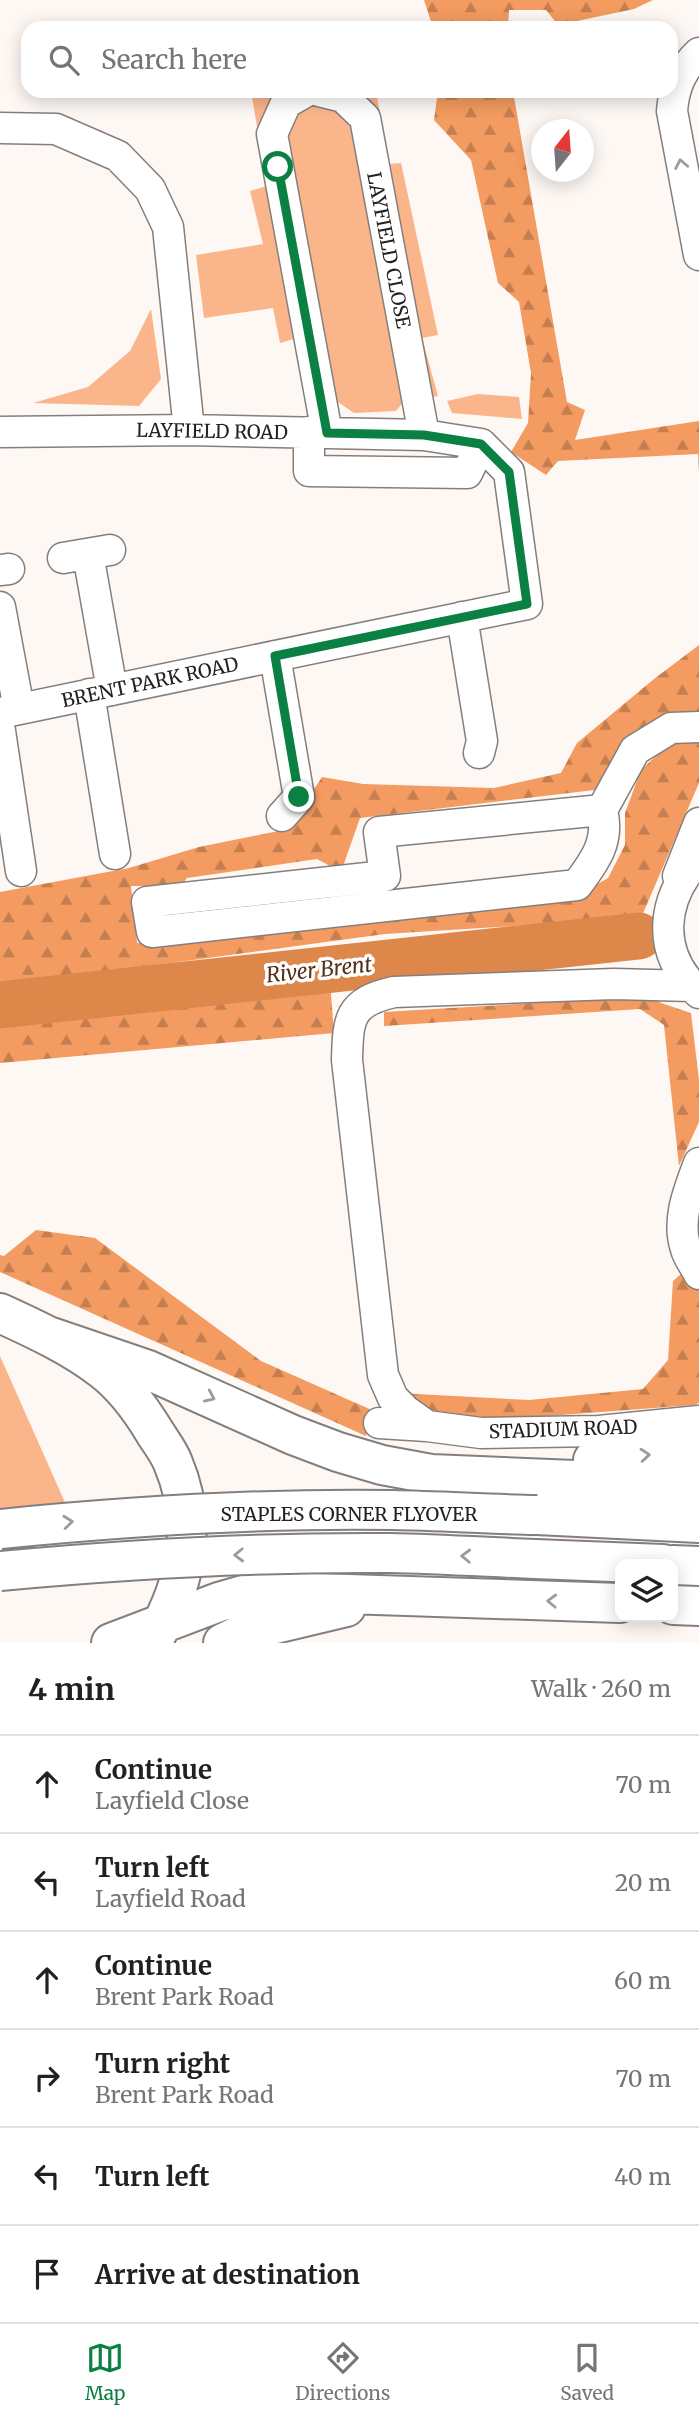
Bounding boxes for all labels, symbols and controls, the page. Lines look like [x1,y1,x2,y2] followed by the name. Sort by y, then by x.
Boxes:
[21,21,678,98] search box
[45,41,83,79] icon: search
[101,43,247,76] text: Search here
[531,119,594,182] north arrow
[262,151,293,182] route start
[675,158,690,170] one-way arrow
[362,170,416,330] street label: LAYFIELD CLOSE
[136,418,288,444] street label: LAYFIELD ROAD
[59,652,241,712] street label: BRENT PARK ROAD
[283,781,314,812] route end
[265,950,374,988] water label: River Brent
[203,1389,215,1403] one-way arrow
[488,1414,638,1444] street label: STADIUM ROAD
[640,1448,651,1463] one-way arrow
[221,1502,478,1526] street label: STAPLES CORNER FLYOVER
[63,1515,74,1530] one-way arrow
[233,1548,244,1563] one-way arrow
[461,1549,472,1564] one-way arrow
[615,1559,678,1622] map controls
[615,1559,678,1622] button: layers
[546,1593,557,1609] one-way arrow
[28,1670,115,1708] text: 4 min
[531,1674,671,1703] text: Walk · 260 m
[95,1753,212,1786] text: Continue
[28,1765,66,1803] icon: ahead
[615,1770,671,1799] text: 70 m
[95,1786,249,1815] text: Layfield Close
[95,1851,209,1884] text: Turn left
[28,1863,66,1901] icon: left
[615,1868,671,1897] text: 20 m
[95,1884,246,1913] text: Layfield Road
[95,1949,212,1982] text: Continue
[28,1961,66,1999] icon: ahead
[614,1966,671,1995] text: 60 m
[95,1982,274,2011] text: Brent Park Road
[95,2047,230,2080] text: Turn right
[28,2059,66,2097] icon: right
[615,2064,671,2093] text: 70 m
[95,2080,274,2109] text: Brent Park Road
[28,2157,66,2195] icon: left
[95,2160,209,2193] text: Turn left
[614,2162,671,2191] text: 40 m
[28,2255,66,2293] icon: arrive
[95,2258,360,2291] text: Arrive at destination
[85,2339,125,2405] tab: Map
[295,2339,390,2405] tab: Directions
[560,2339,614,2405] tab: Saved

